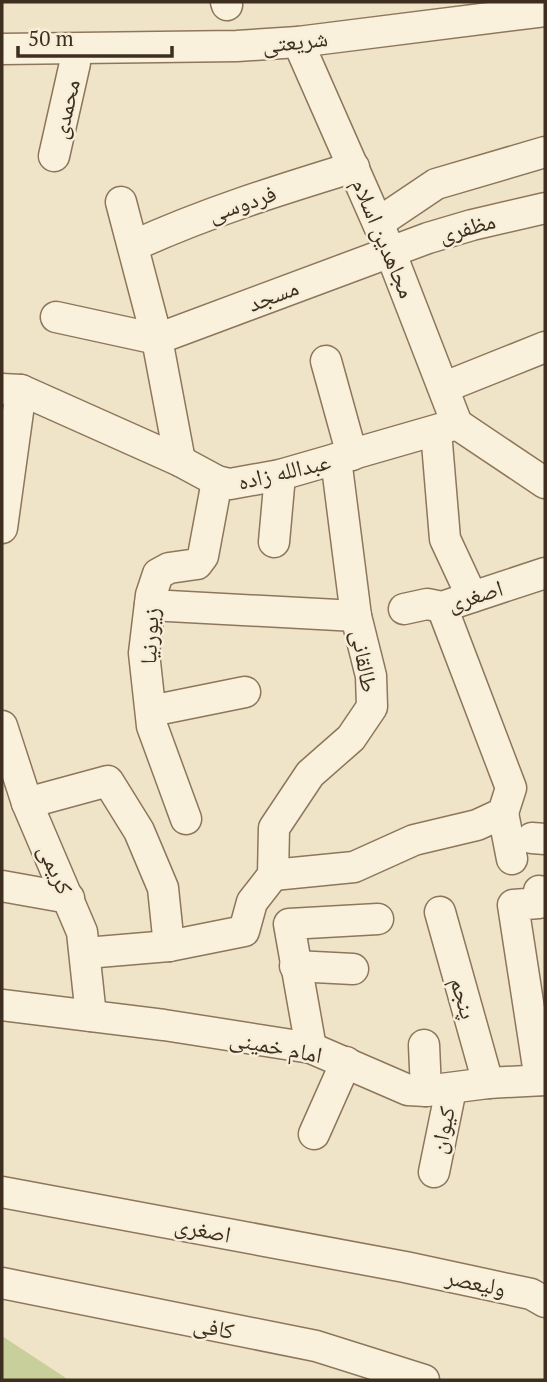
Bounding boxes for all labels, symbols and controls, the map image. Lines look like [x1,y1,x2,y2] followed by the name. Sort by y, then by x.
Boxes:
[18,14,172,58] scale bar
[261,22,329,60] street label: شریعتی
[28,24,74,52] text: 50 m
[43,76,87,142] street label: محمدی
[344,173,423,303] street label: مجاهدین اسلام
[204,177,280,229] street label: فردوسی
[435,205,499,249] street label: مظفری
[243,271,303,319] street label: مسجد
[234,445,334,497] street label: عبدالله زاده
[443,572,507,618] street label: اصغری
[132,607,166,665] street label: زیورنیا
[344,627,386,695] street label: طالقانی
[31,839,81,899] street label: کریمی
[442,974,485,1023] street label: پنجم
[227,1022,325,1071] street label: امام خمینی
[422,1103,462,1156] street label: کیوان
[172,1208,234,1250] street label: اصغری
[442,1260,509,1303] street label: ولیعصر
[191,1308,237,1346] street label: کافی

